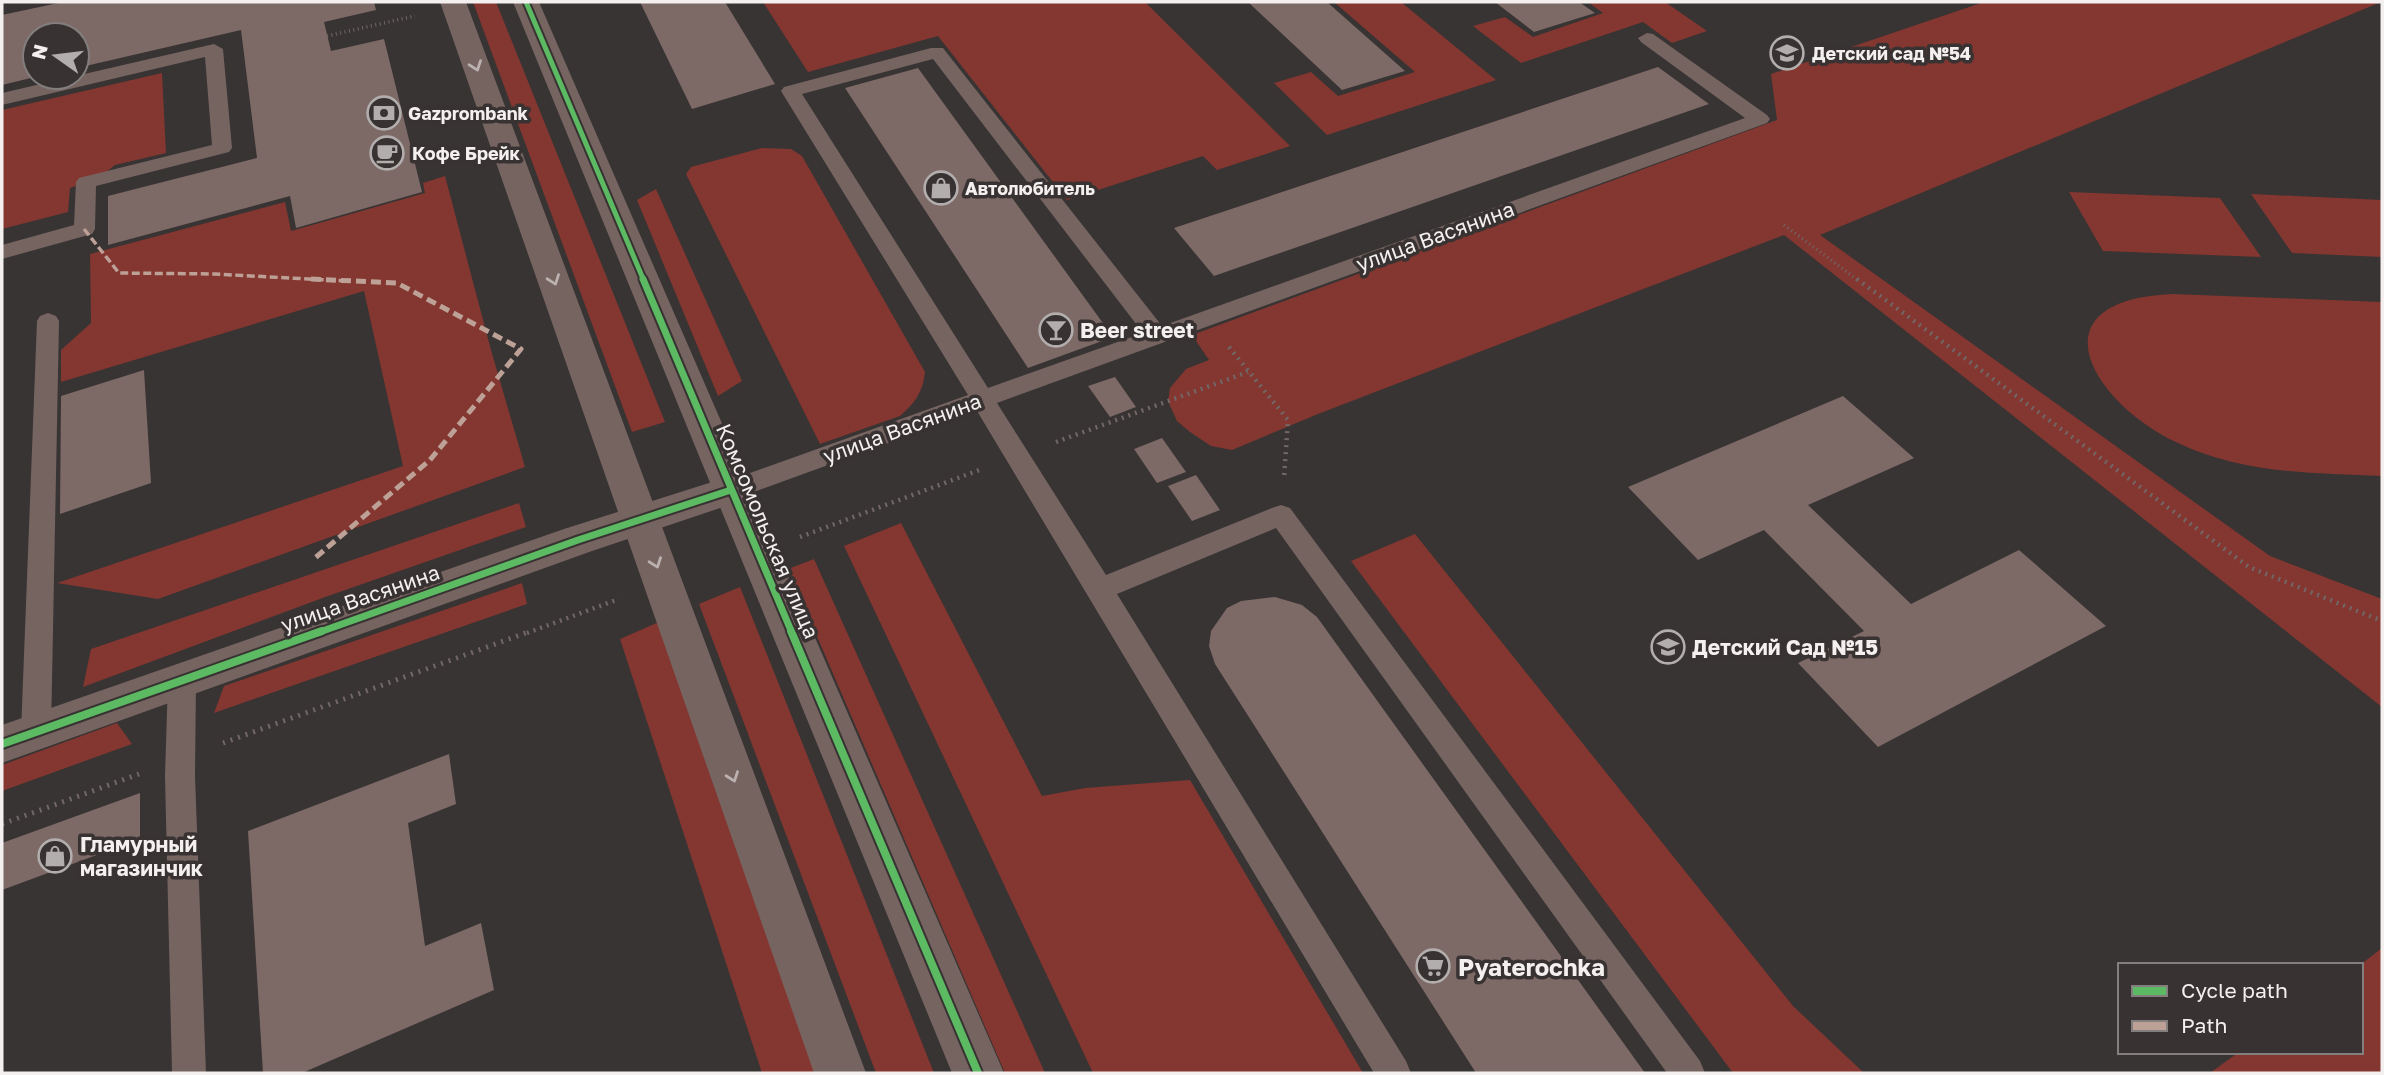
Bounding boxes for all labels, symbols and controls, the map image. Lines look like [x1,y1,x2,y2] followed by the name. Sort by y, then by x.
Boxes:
[21,21,91,91] north arrow
[1768,34,1806,72] school or university icon: Детский сад №54
[26,42,52,62] text: N
[1812,42,1971,64] place label: Детский сад №54
[468,59,482,71] one-way arrow
[365,94,403,132] bank icon: Gazprombank
[408,102,529,124] place label: Gazprombank
[368,134,406,172] cafe icon: Кофе Брейк
[412,142,521,164] place label: Кофе Брейк
[922,169,960,207] shop icon: Автолюбитель
[965,177,1095,199] place label: Автолюбитель
[1352,195,1518,277] street label: улица Васянина
[545,273,559,285] one-way arrow
[1037,311,1075,349] bar icon: Beer street
[1080,317,1194,343] place label: Beer street
[819,387,985,469] street label: улица Васянина
[711,420,825,642] street label: Комсомольская улица
[648,557,662,569] one-way arrow
[277,559,443,637] street label: улица Васянина
[1649,628,1687,666] school or university icon: Детский Сад №15
[1692,634,1878,660] place label: Детский Сад №15
[725,771,739,783] one-way arrow
[80,831,203,881] place label: Гламурный магазинчик
[36,837,74,875] shop icon: Гламурный магазинчик
[1414,947,1452,985] supermarket icon: Pyaterochka
[1458,952,1605,981] place label: Pyaterochka
[2118,963,2363,1054] legend
[2181,977,2288,1003] text: Cycle path
[2181,1012,2228,1038] text: Path

